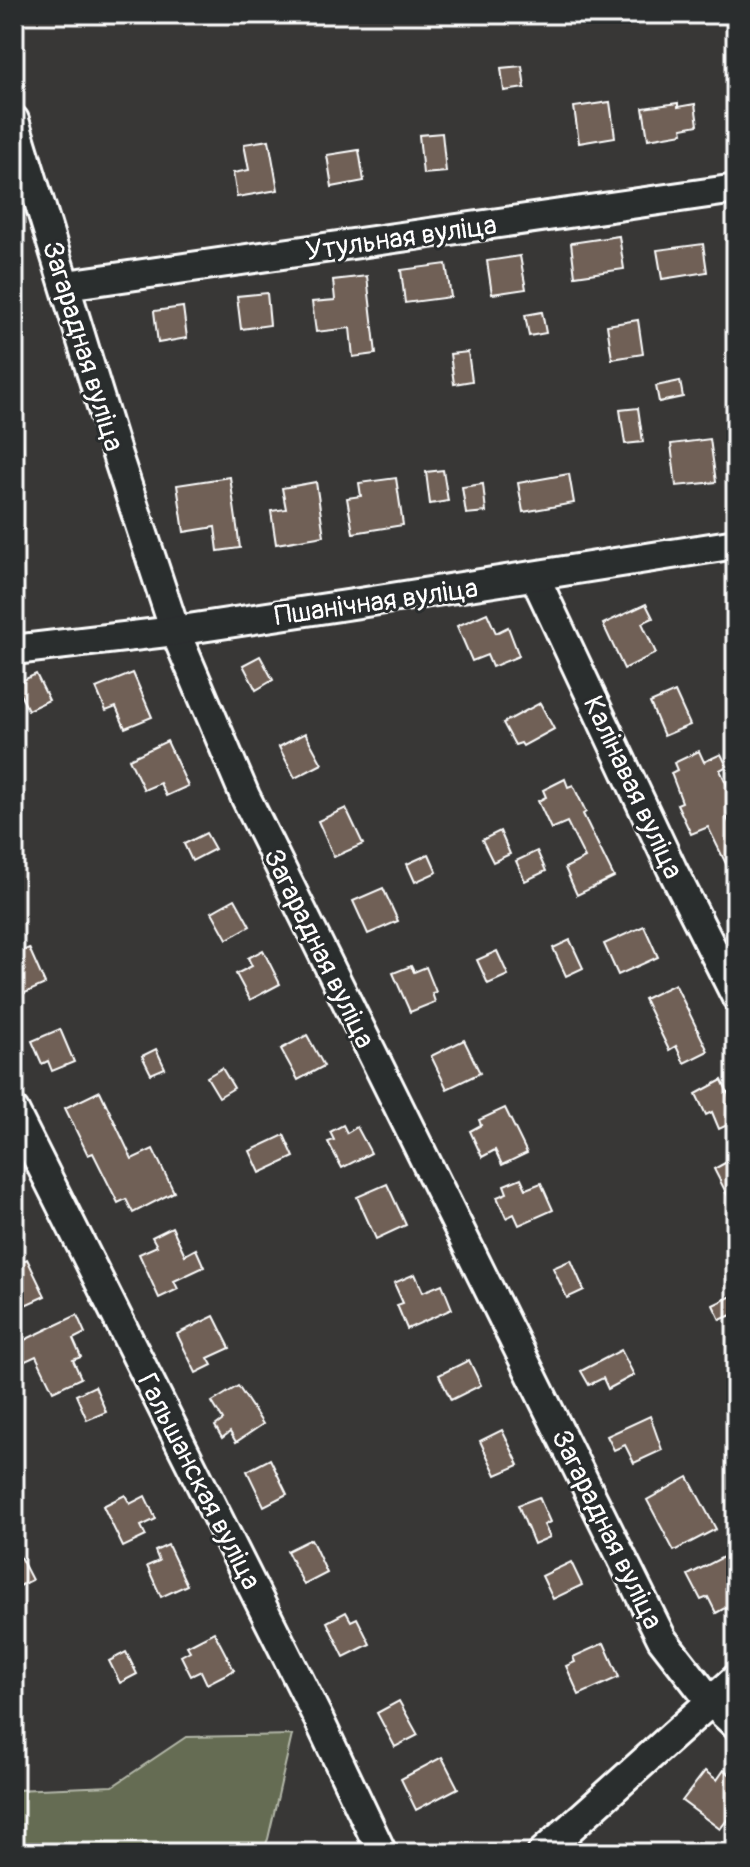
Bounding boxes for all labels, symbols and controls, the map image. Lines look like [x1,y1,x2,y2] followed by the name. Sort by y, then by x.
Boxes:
[303,208,499,269] street label: Утульная вуліца
[34,237,131,456] street label: Загарадная вуліца
[272,571,480,634] street label: Пшанічная вуліца
[575,691,690,885] street label: Калінавая вуліца
[255,843,382,1054] street label: Загарадная вуліца
[129,1368,268,1596] street label: Гальшанская вуліца
[543,1424,670,1635] street label: Загарадная вуліца

